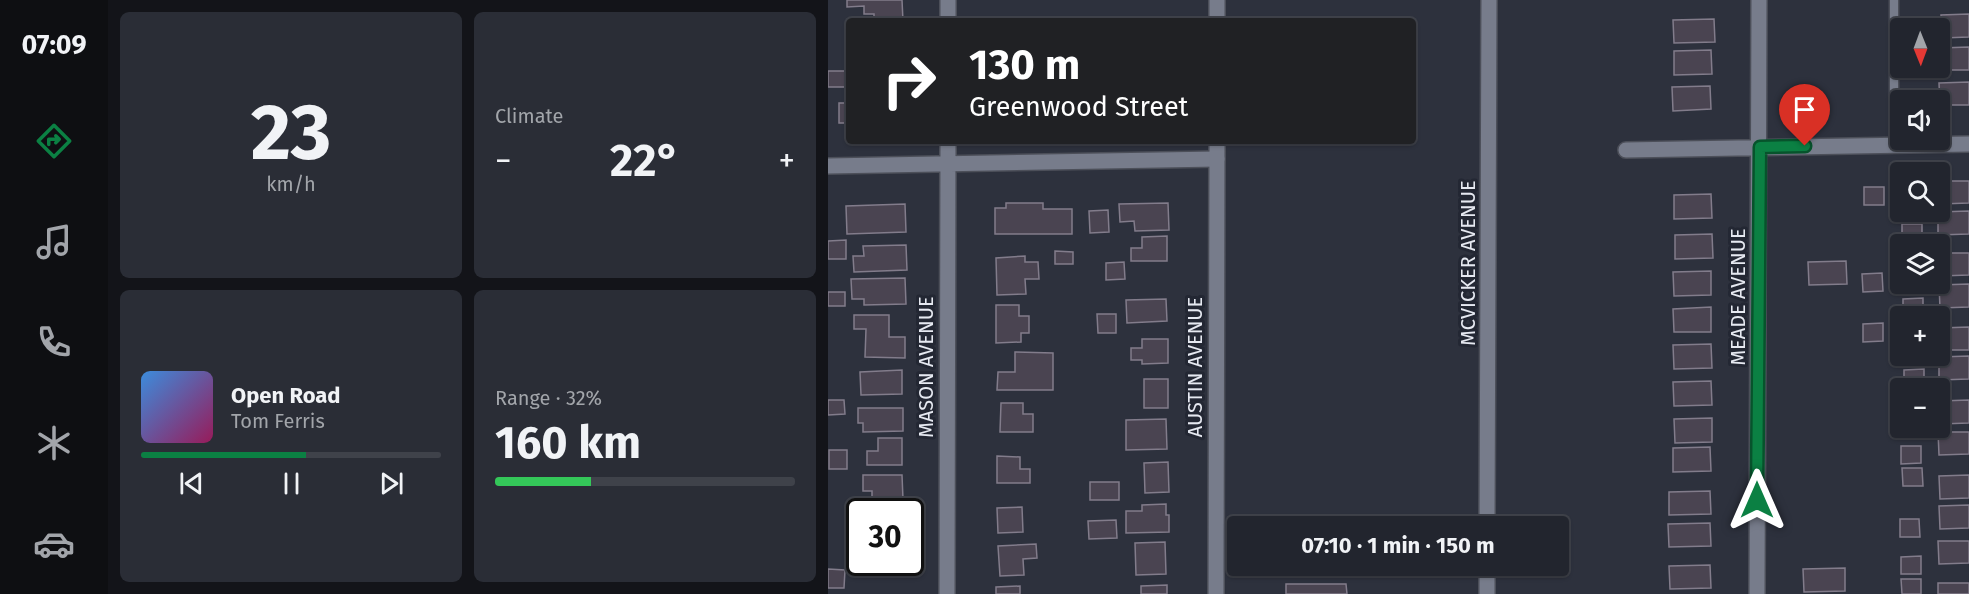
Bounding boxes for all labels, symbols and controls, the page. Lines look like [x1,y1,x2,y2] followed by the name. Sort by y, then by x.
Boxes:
[1890,18,1950,78] north arrow
[1890,18,1950,438] map controls
[21,29,87,61] text: 07:09
[969,40,1080,90] text: 130 m
[870,42,948,120] icon: right
[1779,84,1830,146] pin
[251,86,331,180] text: 23
[1890,90,1950,150] button: sound
[969,91,1188,123] text: Greenwood Street
[1788,93,1821,126] icon: arrive
[495,104,563,128] text: Climate
[33,120,75,162] icon: directions
[610,134,680,188] text: 22°
[495,141,512,181] text: −
[779,141,795,181] text: +
[1890,162,1950,222] button: search
[266,172,316,196] text: km/h
[1456,180,1480,346] street label: MCVICKER AVENUE
[33,221,75,263] icon: music
[1726,228,1750,366] street label: MEADE AVENUE
[1890,234,1950,294] button: layers
[914,296,938,438] street label: MASON AVENUE
[1183,297,1207,437] street label: AUSTIN AVENUE
[1890,306,1950,366] button: +
[33,321,75,363] icon: phone
[1890,378,1950,438] button: −
[231,382,341,409] text: Open Road
[495,386,602,410] text: Range · 32%
[231,409,325,433] text: Tom Ferris
[495,416,641,470] text: 160 km
[33,422,75,464] icon: climate
[175,467,208,500] icon: previous
[275,467,308,500] icon: pause
[375,467,408,500] icon: next
[1725,468,1789,532] position arrow
[846,498,924,576] speed limit sign: 30
[33,523,75,565] icon: car
[1301,532,1495,559] text: 07:10 · 1 min · 150 m

